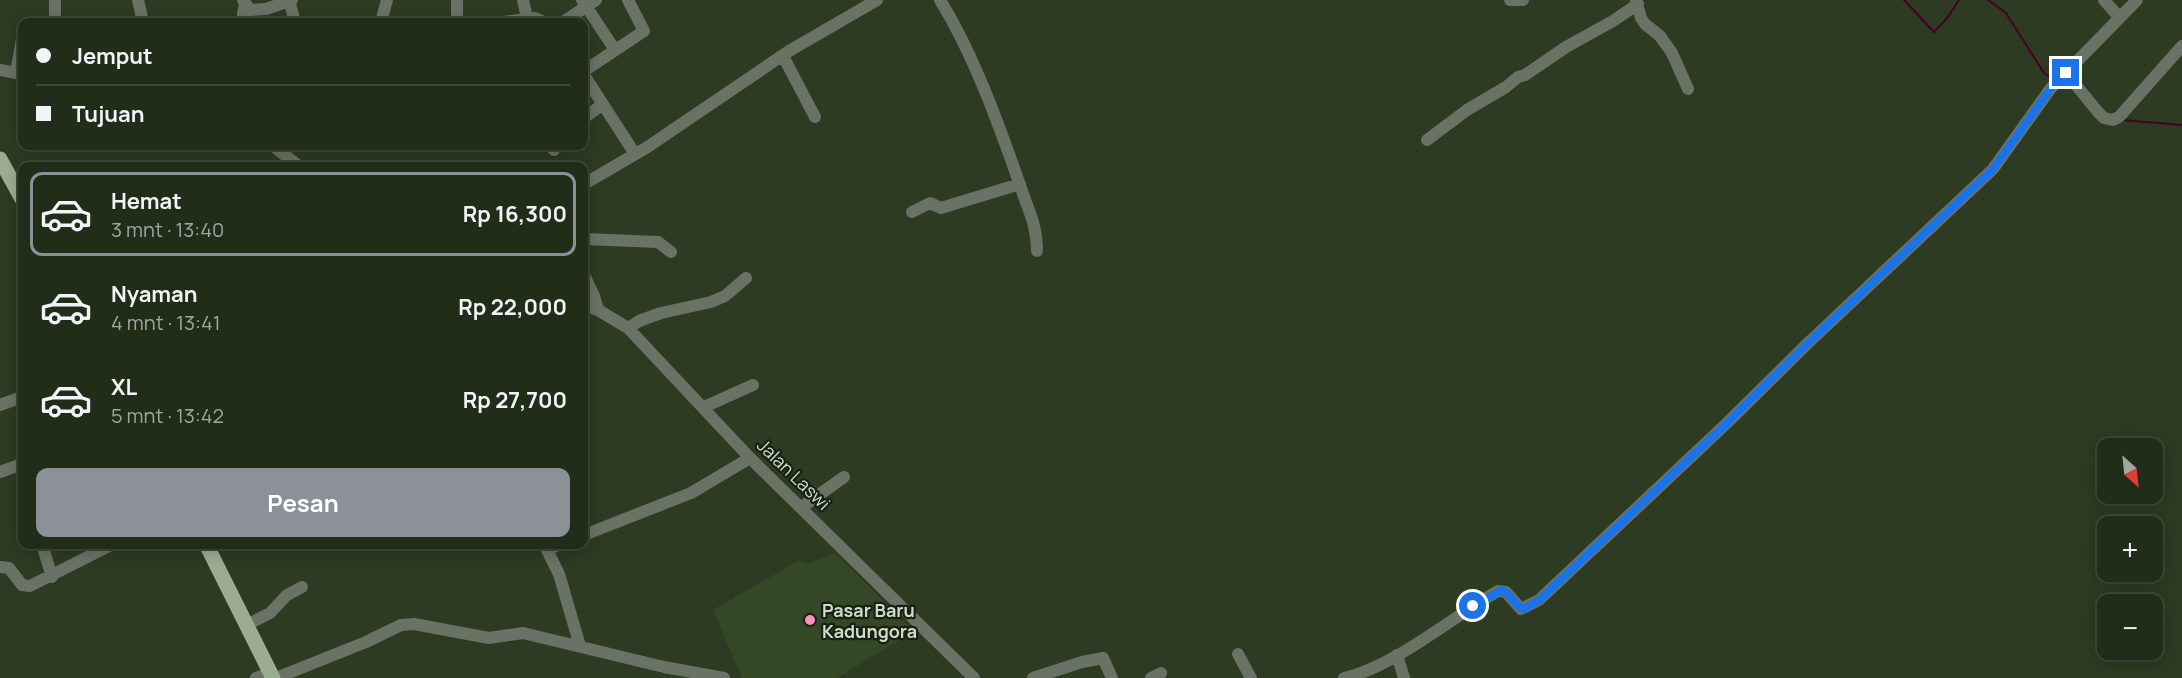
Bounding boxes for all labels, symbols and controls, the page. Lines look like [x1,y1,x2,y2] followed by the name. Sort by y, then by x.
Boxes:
[72,41,153,71] text: Jemput
[2052,59,2079,86] route end
[72,99,145,129] text: Tujuan
[111,186,182,216] text: Hemat
[39,187,93,241] icon: car
[463,199,567,229] text: Rp 16,300
[111,216,224,243] text: 3 mnt · 13:40
[111,279,198,309] text: Nyaman
[39,280,93,334] icon: car
[458,292,567,322] text: Rp 22,000
[111,309,221,336] text: 4 mnt · 13:41
[111,372,137,402] text: XL
[39,373,93,427] icon: car
[463,385,567,415] text: Rp 27,700
[111,402,224,429] text: 5 mnt · 13:42
[752,433,836,515] street label: Jalan Laswi
[2097,438,2163,504] north arrow
[2097,438,2163,660] map controls
[36,468,570,537] button: Pesan
[2097,516,2163,582] button: +
[1459,592,1486,619] route start
[2097,594,2163,660] button: −
[822,598,917,643] place label: Pasar Baru Kadungora
[803,613,817,627] marker: Pasar Baru Kadungora

